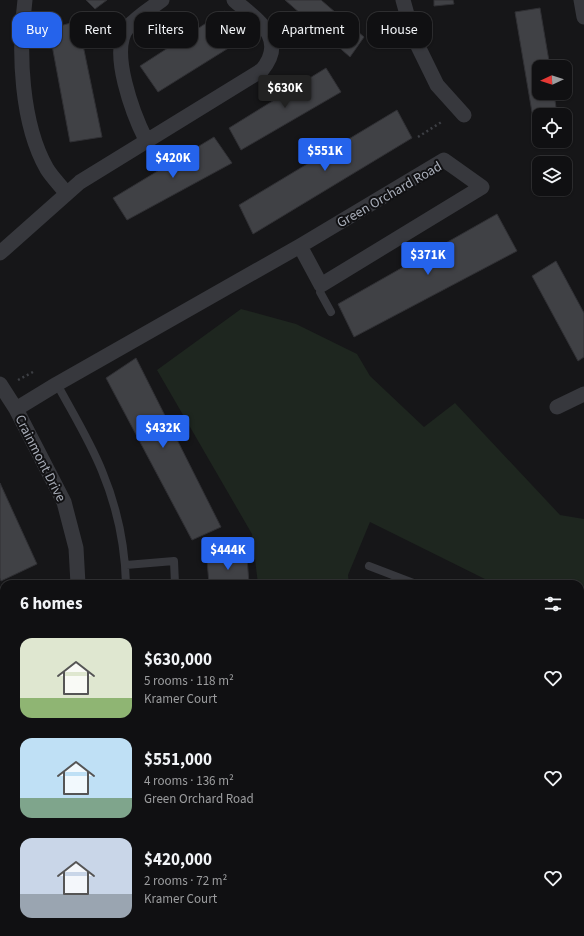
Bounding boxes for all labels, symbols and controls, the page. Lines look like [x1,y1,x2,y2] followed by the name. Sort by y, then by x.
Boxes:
[12,12,62,48] chip: Buy
[70,12,126,48] chip: Rent
[134,12,198,48] chip: Filters
[206,12,260,48] chip: New
[268,12,359,48] chip: Apartment
[367,12,432,48] chip: House
[532,60,572,100] north arrow
[532,60,572,196] map controls
[257,75,313,109] pin: $630K
[267,79,303,97] text: $630K
[532,108,572,148] button: locate
[297,138,353,172] pin: $551K
[307,142,343,160] text: $551K
[145,145,201,179] pin: $420K
[155,149,191,167] text: $420K
[532,156,572,196] button: layers
[333,157,446,233] street label: Green Orchard Road
[400,242,456,276] pin: $371K
[410,246,446,264] text: $371K
[10,411,71,506] street label: Crainmont Drive
[135,415,191,449] pin: $432K
[145,419,181,437] text: $432K
[200,537,256,571] pin: $444K
[210,541,246,559] text: $444K
[20,592,82,616] text: 6 homes
[542,593,564,615] icon: filters
[144,648,212,672] text: $630,000
[52,654,100,702] icon: home
[542,667,564,689] icon: heart
[144,672,234,690] text: 5 rooms · 118 m²
[144,690,217,708] text: Kramer Court
[144,748,212,772] text: $551,000
[52,754,100,802] icon: home
[542,767,564,789] icon: heart
[144,772,234,790] text: 4 rooms · 136 m²
[144,790,254,808] text: Green Orchard Road
[144,848,212,872] text: $420,000
[52,854,100,902] icon: home
[542,867,564,889] icon: heart
[144,872,227,890] text: 2 rooms · 72 m²
[144,890,217,908] text: Kramer Court

